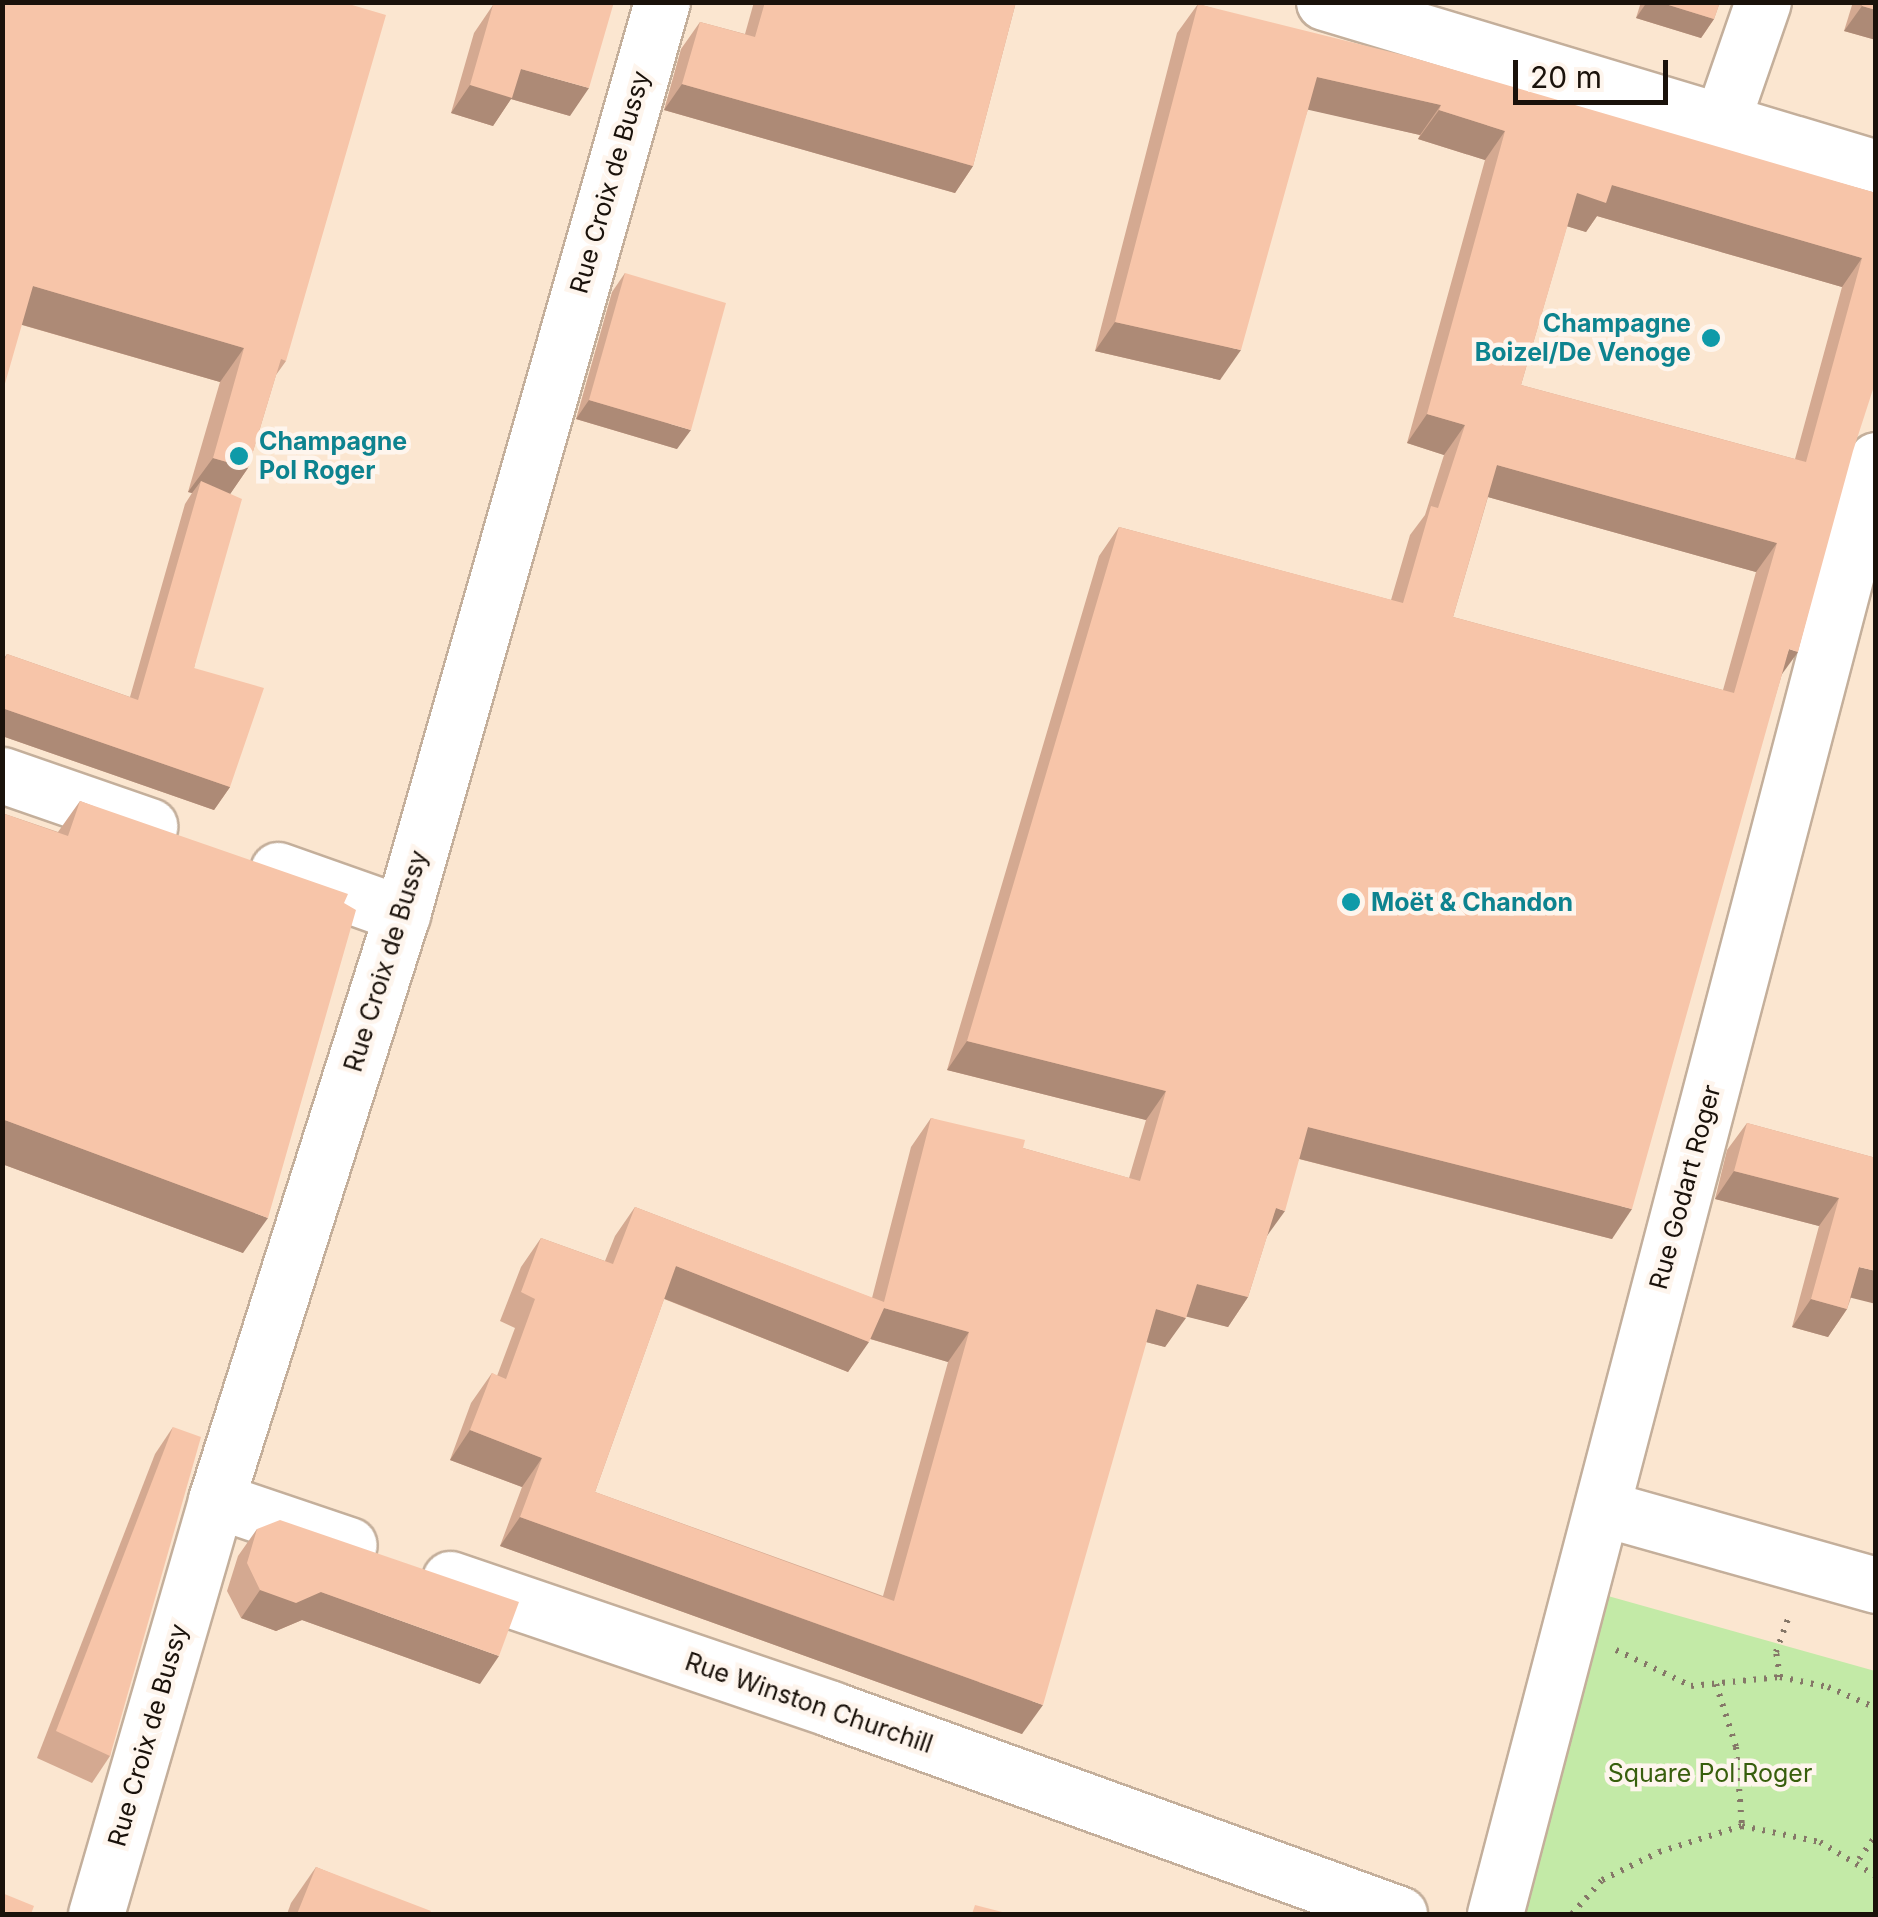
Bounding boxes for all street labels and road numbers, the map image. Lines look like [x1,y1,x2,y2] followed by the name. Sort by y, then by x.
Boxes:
[564,67,656,297] street label: Rue Croix de Bussy
[338,847,434,1075] street label: Rue Croix de Bussy
[1643,1081,1727,1293] street label: Rue Godart Roger
[102,1620,194,1850] street label: Rue Croix de Bussy
[681,1647,937,1759] street label: Rue Winston Churchill

